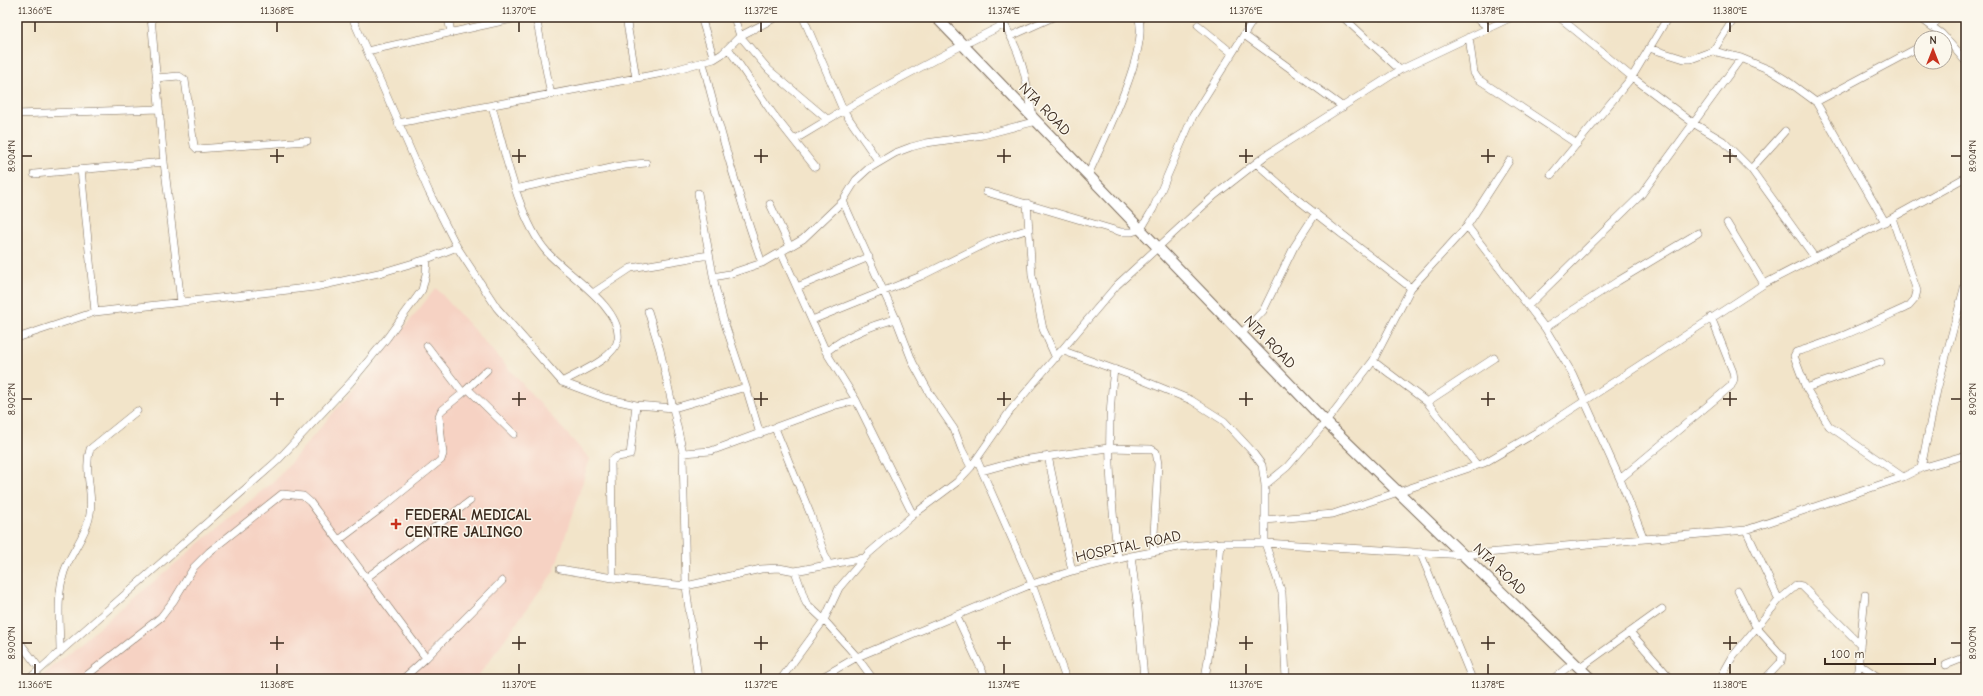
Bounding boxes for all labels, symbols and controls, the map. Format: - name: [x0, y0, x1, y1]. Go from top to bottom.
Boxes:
- text: 11.366°E: [18, 5, 52, 17]
- text: 11.368°E: [260, 5, 294, 17]
- text: 11.370°E: [502, 5, 536, 17]
- text: 11.372°E: [745, 5, 777, 17]
- text: 11.374°E: [988, 5, 1020, 17]
- text: 11.376°E: [1229, 5, 1263, 17]
- text: 11.378°E: [1472, 5, 1504, 17]
- text: 11.380°E: [1713, 5, 1747, 17]
- north arrow: [1913, 30, 1953, 70]
- text: N: [1929, 34, 1937, 47]
- street label: NTA ROAD: [1015, 79, 1075, 139]
- text: 8.904°N: [6, 140, 18, 172]
- text: 8.904°N: [1967, 140, 1979, 172]
- street label: NTA ROAD: [1240, 312, 1300, 372]
- text: 8.902°N: [6, 383, 18, 415]
- text: 8.902°N: [1967, 383, 1979, 415]
- place label: FEDERAL MEDICAL CENTRE JALINGO: [405, 506, 532, 541]
- marker: FEDERAL MEDICAL CENTRE JALINGO: [390, 518, 402, 530]
- street label: HOSPITAL ROAD: [1074, 526, 1182, 566]
- street label: NTA ROAD: [1470, 539, 1530, 599]
- text: 8.900°N: [6, 626, 18, 660]
- text: 8.900°N: [1967, 626, 1979, 660]
- scale bar: [1825, 640, 1935, 666]
- text: 100 m: [1831, 647, 1864, 661]
- text: 11.366°E: [18, 679, 52, 691]
- text: 11.368°E: [260, 679, 294, 691]
- text: 11.370°E: [502, 679, 536, 691]
- text: 11.372°E: [745, 679, 777, 691]
- text: 11.374°E: [988, 679, 1020, 691]
- text: 11.376°E: [1229, 679, 1263, 691]
- text: 11.378°E: [1472, 679, 1504, 691]
- text: 11.380°E: [1713, 679, 1747, 691]

